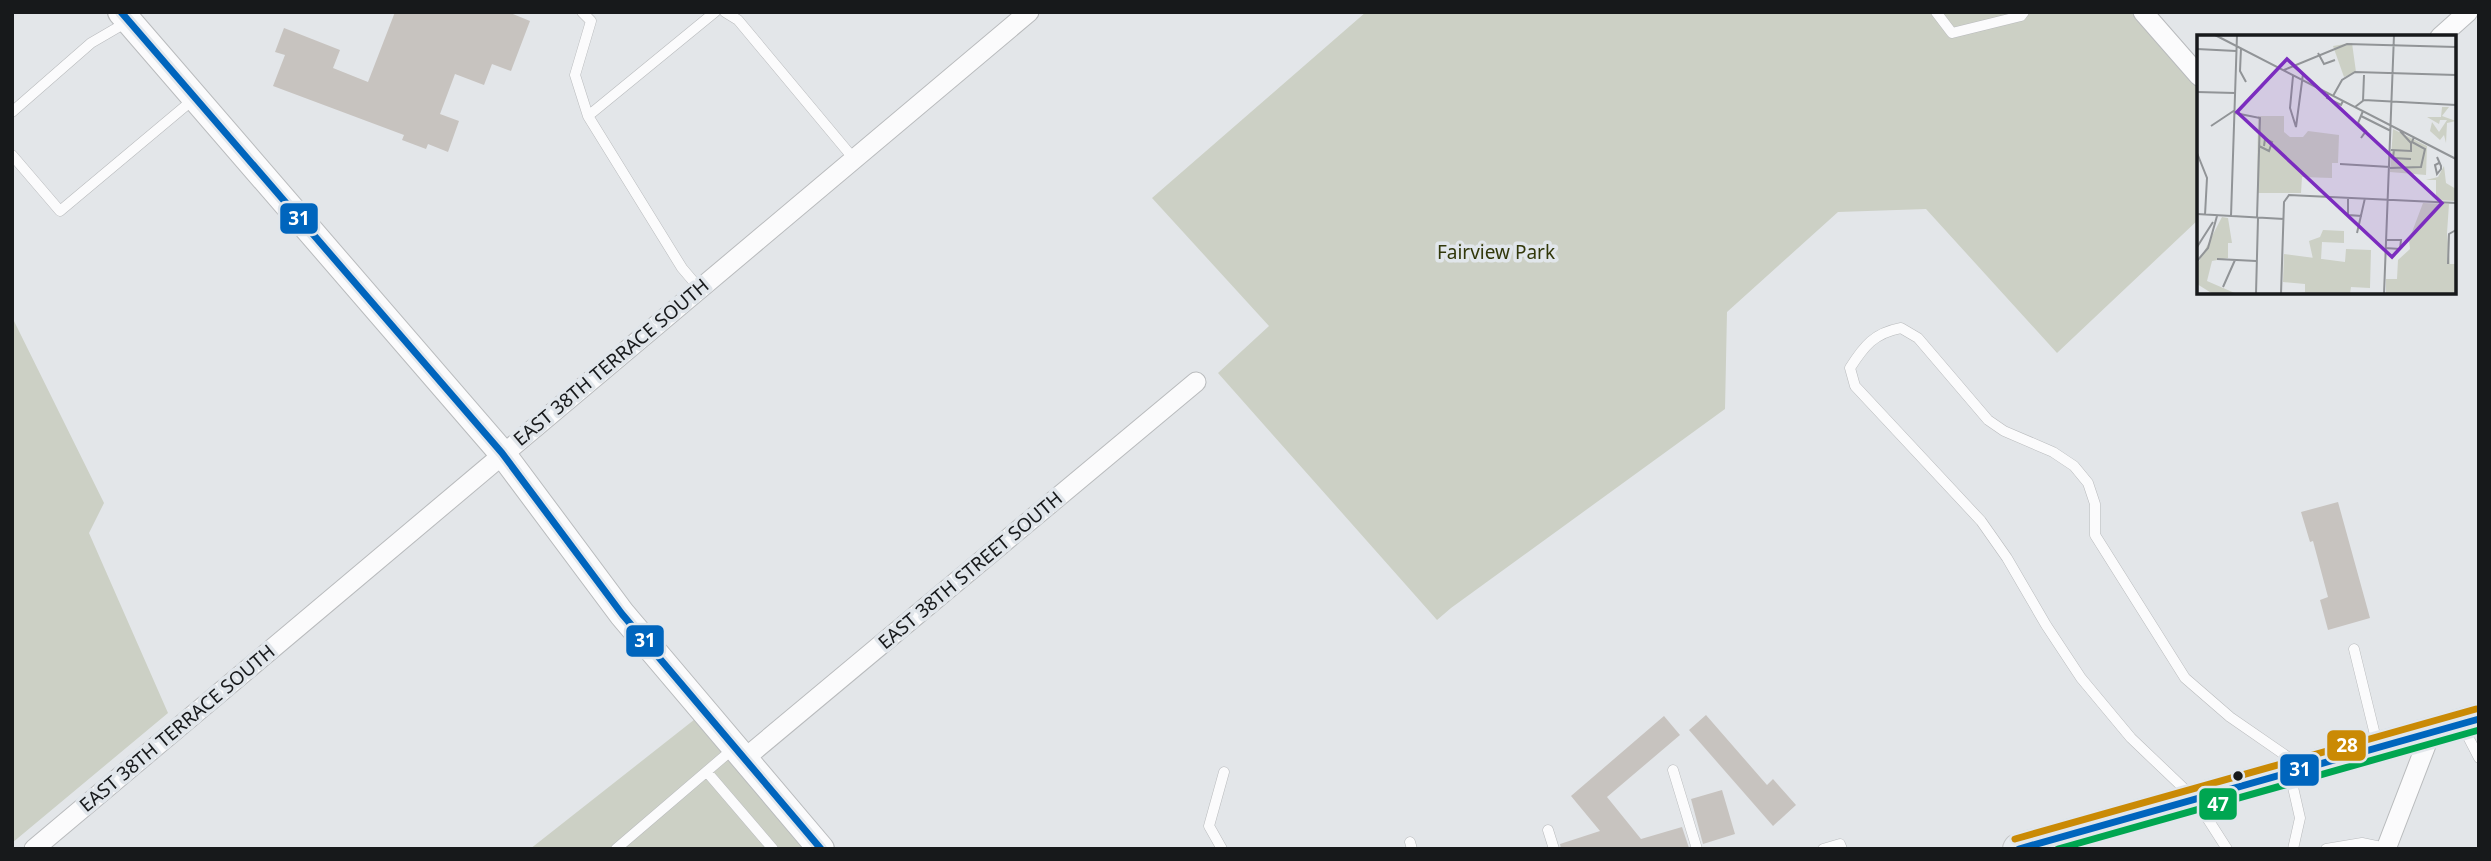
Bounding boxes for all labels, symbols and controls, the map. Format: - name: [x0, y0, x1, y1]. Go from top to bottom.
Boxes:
- inset map: [2197, 35, 2456, 294]
- line badge: 31: [279, 202, 319, 235]
- text: 31: [288, 205, 310, 231]
- park label: Fairview Park: [1437, 239, 1555, 265]
- street label: EAST 38TH TERRACE SOUTH: [508, 272, 714, 452]
- street label: EAST 38TH STREET SOUTH: [872, 485, 1068, 655]
- line badge: 31: [625, 624, 665, 658]
- text: 31: [634, 627, 656, 653]
- street label: EAST 38TH TERRACE SOUTH: [74, 638, 280, 818]
- line badge: 28: [2326, 729, 2367, 762]
- text: 28: [2336, 732, 2358, 758]
- line badge: 31: [2279, 753, 2320, 787]
- text: 31: [2289, 756, 2311, 782]
- unlabelled marker: [2231, 769, 2245, 783]
- line badge: 47: [2198, 787, 2238, 821]
- text: 47: [2207, 791, 2229, 817]

